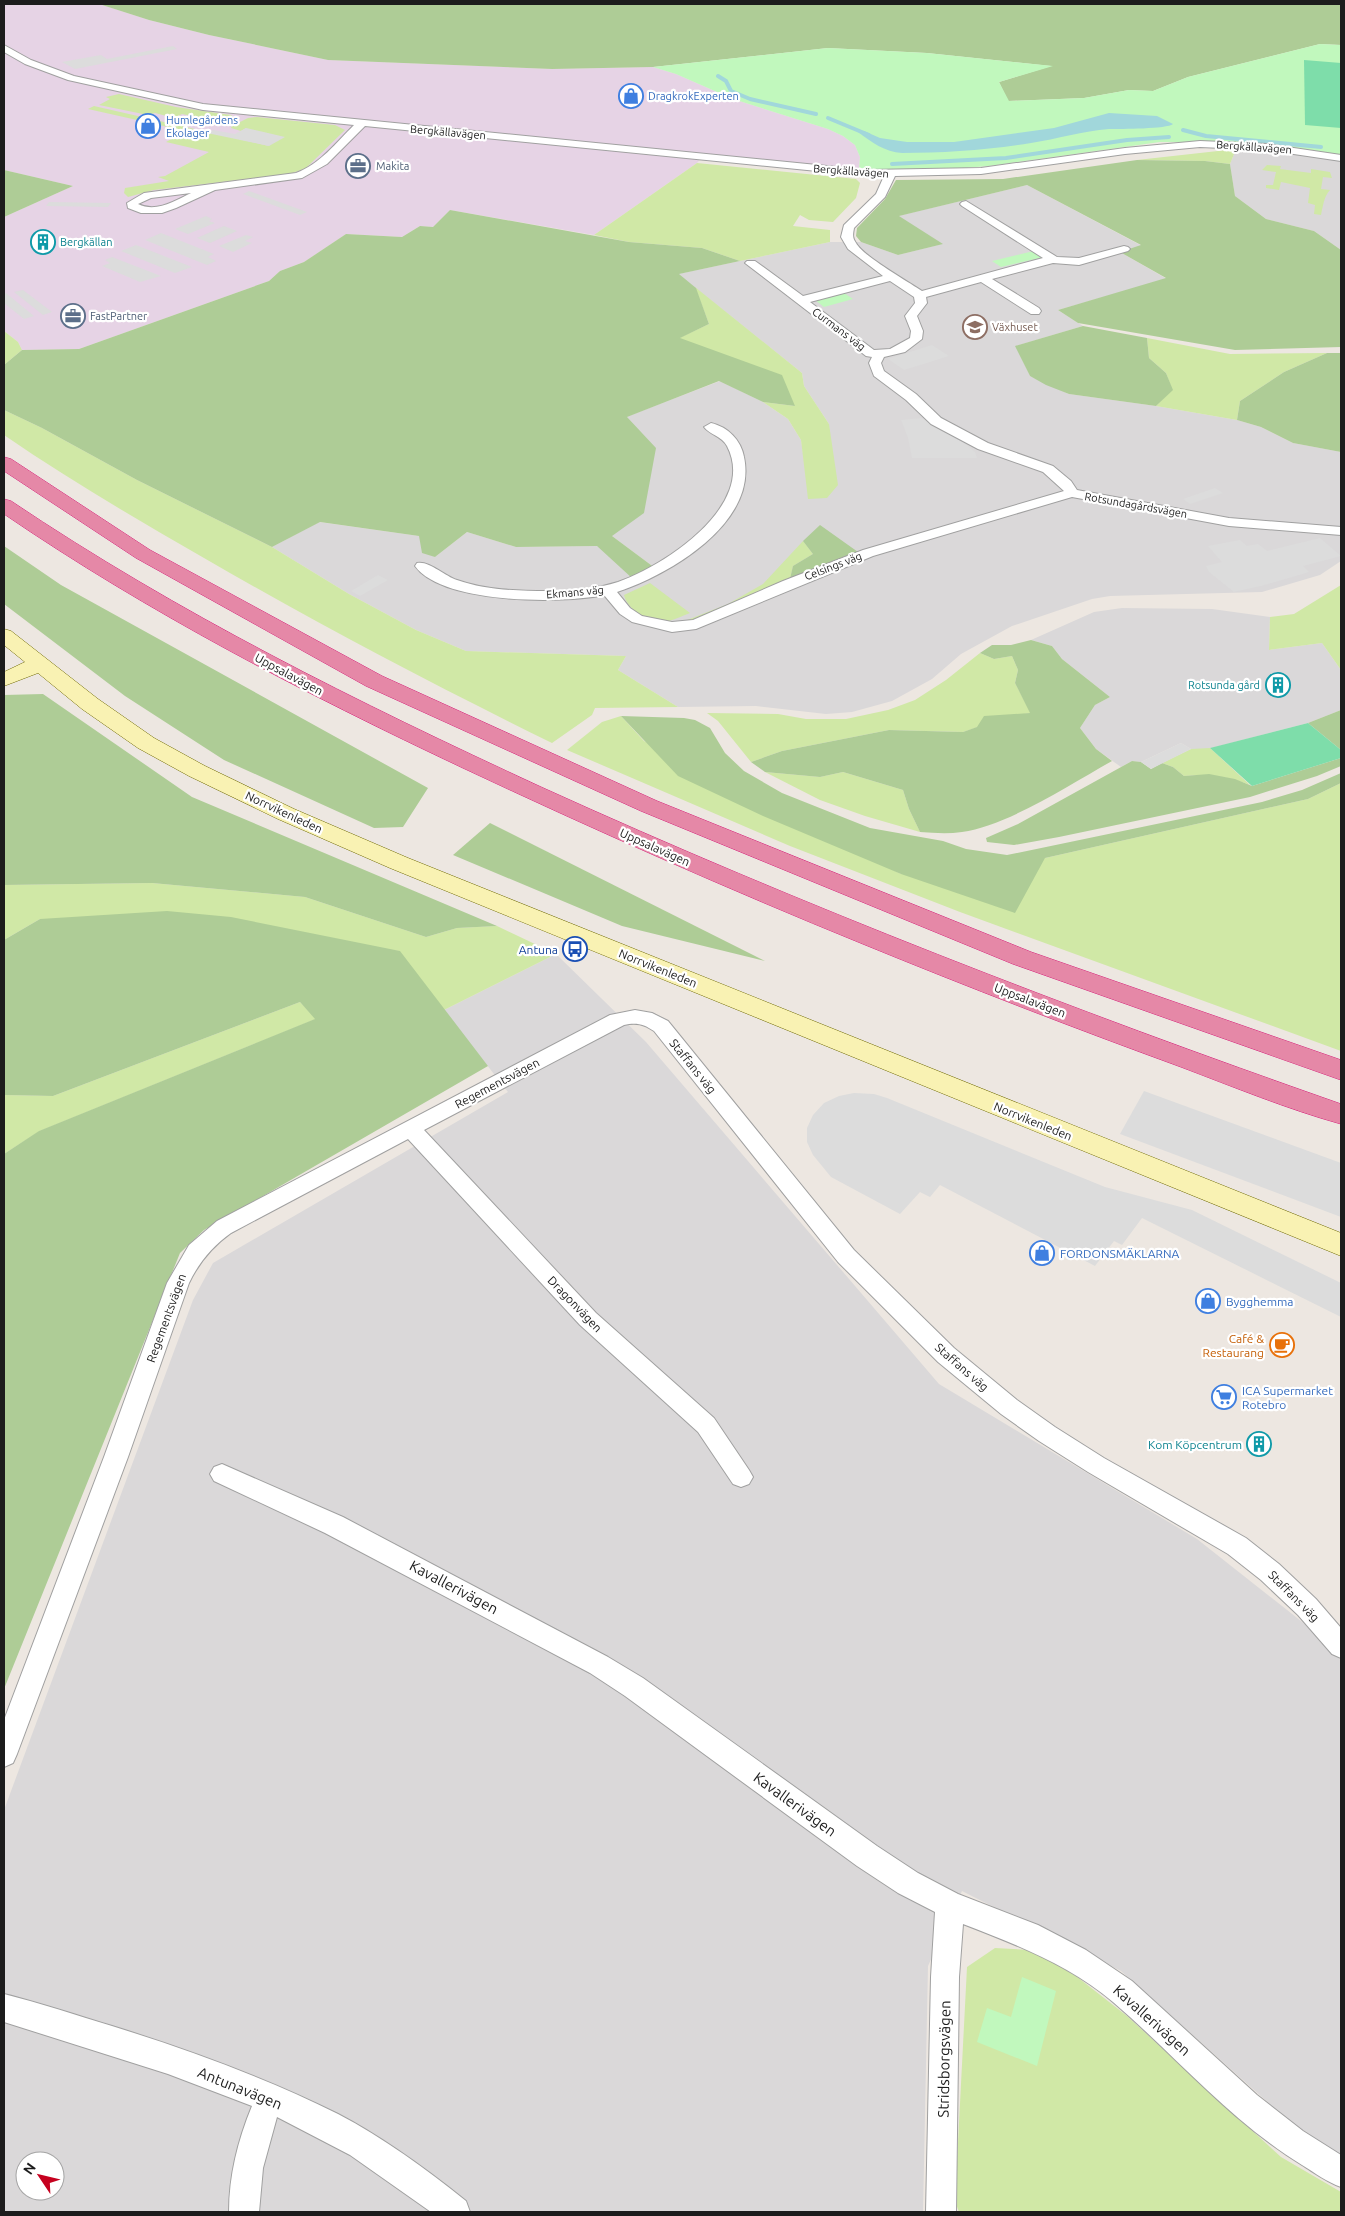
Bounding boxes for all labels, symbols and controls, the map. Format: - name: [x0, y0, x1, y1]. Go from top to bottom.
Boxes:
- shop icon: DragkrokExperten: [618, 83, 644, 109]
- place label: DragkrokExperten: [648, 90, 739, 102]
- shop icon: Humlegårdens Ekolager: [135, 113, 161, 139]
- place label: Humlegårdens Ekolager: [166, 114, 238, 139]
- street label: Bergkällavägen: [410, 123, 486, 141]
- street label: Bergkällavägen: [1216, 138, 1292, 156]
- office icon: Makita: [345, 153, 371, 179]
- place label: Makita: [376, 160, 409, 172]
- street label: Bergkällavägen: [813, 162, 889, 180]
- building icon: Bergkällan: [30, 229, 56, 255]
- place label: Bergkällan: [60, 236, 112, 248]
- office icon: FastPartner: [60, 303, 86, 329]
- street label: Curmans väg: [810, 305, 868, 353]
- place label: FastPartner: [90, 310, 148, 322]
- school or university icon: Växhuset: [962, 314, 988, 340]
- place label: Växhuset: [992, 321, 1038, 333]
- street label: Rotsundagårdsvägen: [1084, 490, 1188, 520]
- street label: Celsings väg: [803, 550, 863, 582]
- street label: Ekmans väg: [546, 584, 604, 600]
- street label: Uppsalavägen: [253, 651, 325, 697]
- building icon: Rotsunda gård: [1265, 672, 1291, 698]
- place label: Rotsunda gård: [1188, 679, 1260, 691]
- street label: Norrvikenleden: [243, 789, 325, 835]
- street label: Uppsalavägen: [618, 826, 692, 868]
- bus stop icon: Antuna: [562, 936, 588, 962]
- place label: Antuna: [519, 943, 558, 956]
- street label: Norrvikenleden: [617, 946, 699, 990]
- street label: Uppsalavägen: [993, 980, 1067, 1020]
- street label: Staffans väg: [667, 1036, 719, 1096]
- street label: Regementsvägen: [453, 1055, 541, 1111]
- street label: Norrvikenleden: [992, 1099, 1074, 1143]
- shop icon: FORDONSMÄKLARNA: [1029, 1240, 1055, 1266]
- place label: FORDONSMÄKLARNA: [1060, 1247, 1180, 1260]
- street label: Regementsvägen: [144, 1272, 188, 1364]
- street label: Dragonvägen: [545, 1273, 605, 1335]
- shop icon: Bygghemma: [1195, 1288, 1221, 1314]
- place label: Bygghemma: [1226, 1295, 1294, 1308]
- place label: Café & Restaurang: [1203, 1332, 1264, 1359]
- cafe icon: Café & Restaurang: [1269, 1332, 1295, 1358]
- street label: Staffans väg: [933, 1340, 991, 1394]
- supermarket icon: ICA Supermarket Rotebro: [1211, 1384, 1237, 1410]
- place label: ICA Supermarket Rotebro: [1242, 1384, 1333, 1411]
- building icon: Kom Köpcentrum: [1246, 1431, 1272, 1457]
- place label: Kom Köpcentrum: [1148, 1438, 1242, 1451]
- street label: Kavallerivägen: [407, 1557, 501, 1617]
- street label: Staffans väg: [1266, 1568, 1322, 1624]
- street label: Kavallerivägen: [750, 1768, 840, 1840]
- street label: Kavallerivägen: [1110, 1981, 1194, 2059]
- street label: Stridsborgsvägen: [934, 2000, 954, 2118]
- street label: Antunavägen: [195, 2063, 285, 2113]
- north arrow: [15, 2151, 65, 2201]
- text: N: [20, 2160, 39, 2177]

